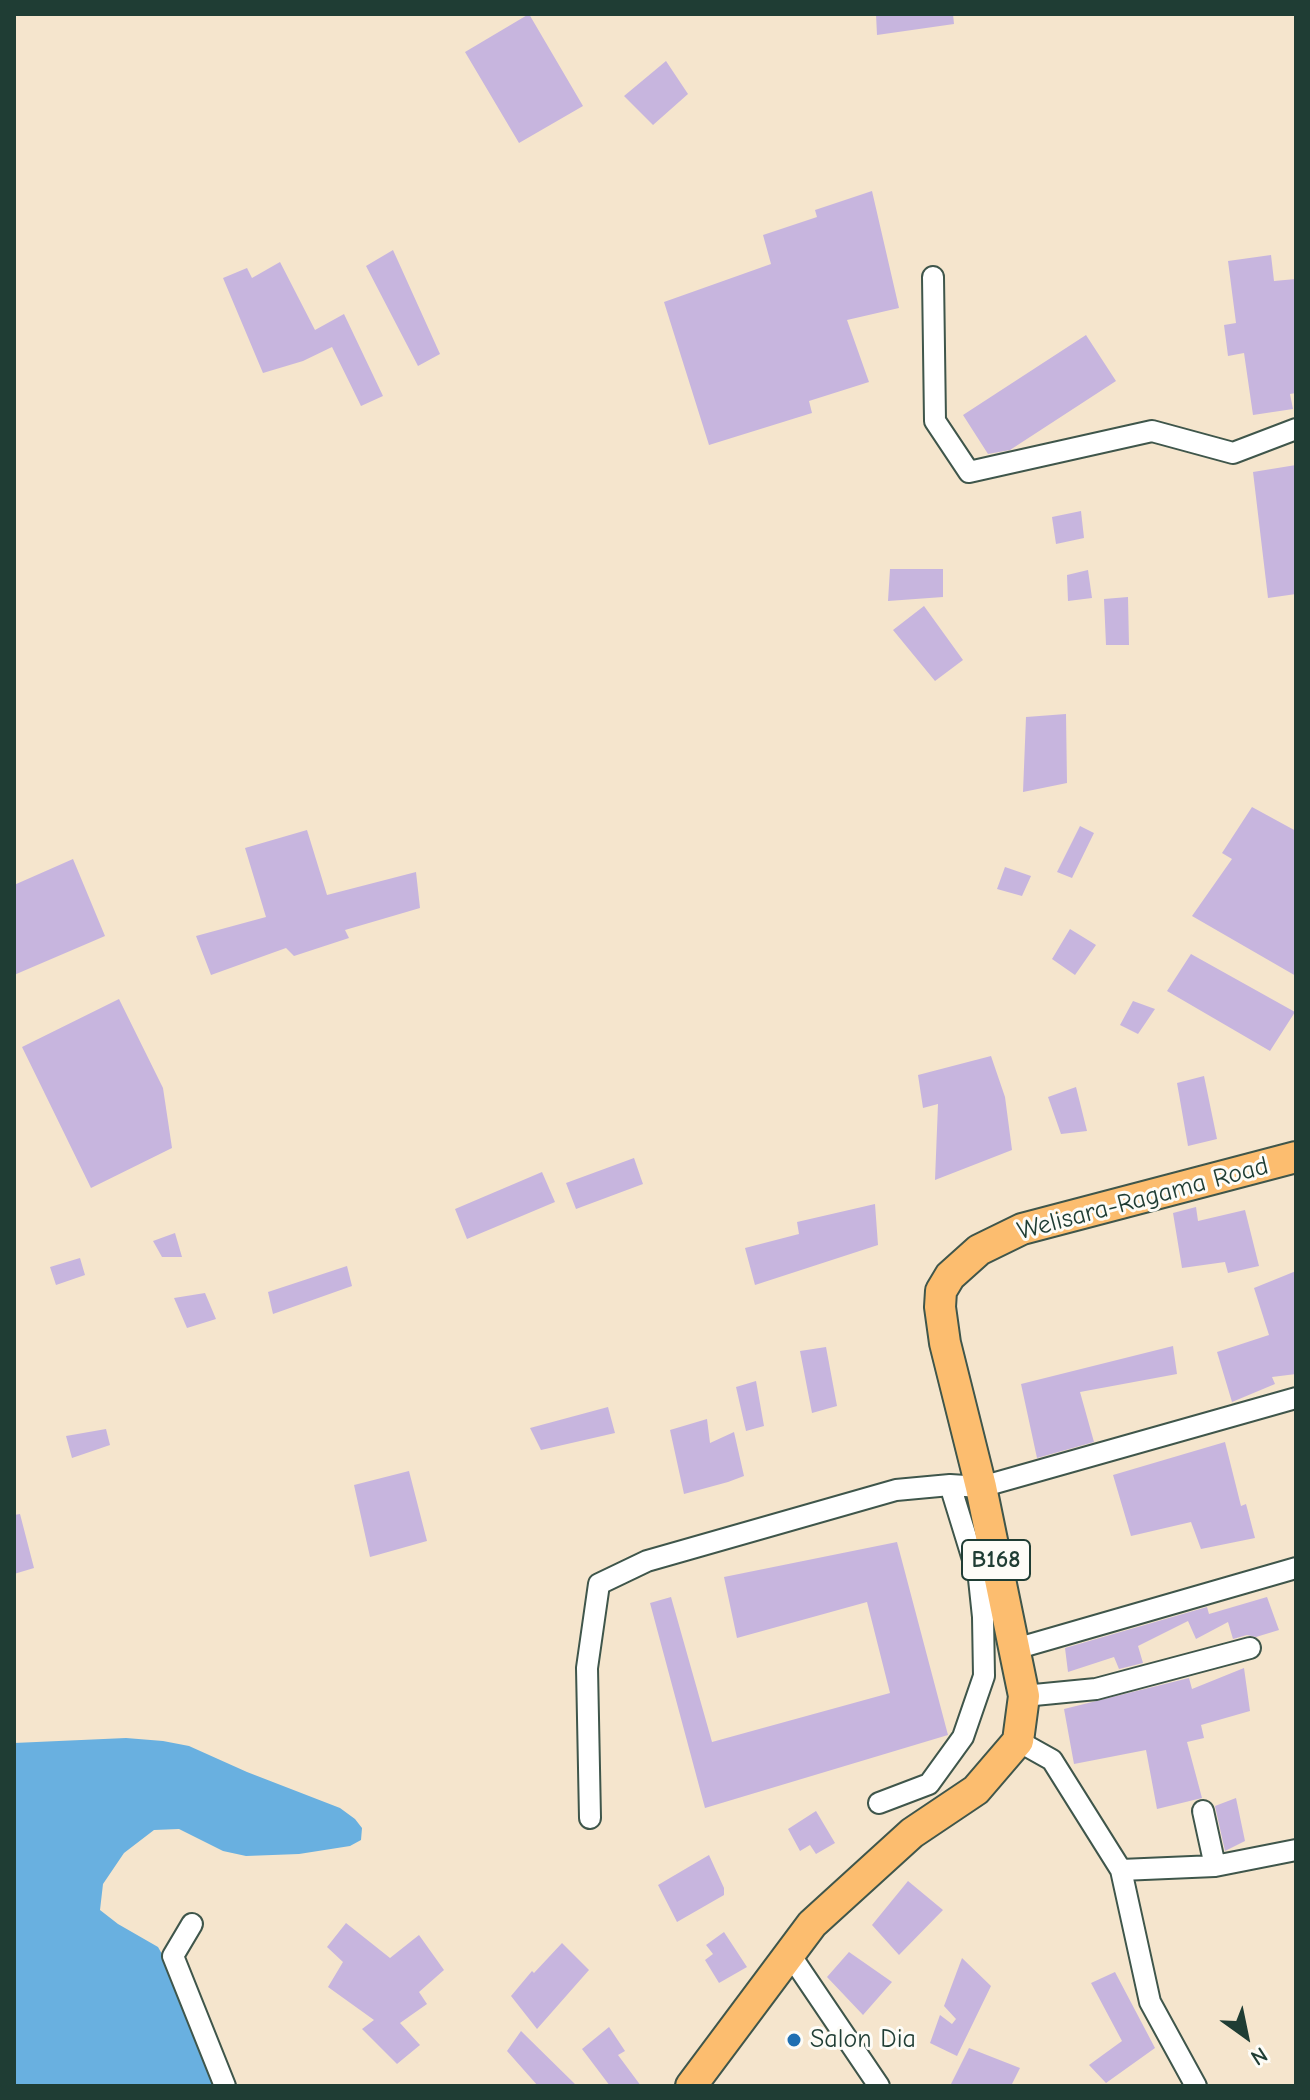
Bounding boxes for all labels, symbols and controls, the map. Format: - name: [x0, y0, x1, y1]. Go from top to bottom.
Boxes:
- street label: Welisara-Ragama Road: [1014, 1150, 1272, 1248]
- road number: B168: [962, 1540, 1030, 1580]
- north arrow: [1206, 1996, 1286, 2076]
- place label: Salon Dia: [810, 2024, 916, 2056]
- marker: Salon Dia: [785, 2031, 803, 2049]
- text: N: [1246, 2041, 1272, 2071]

